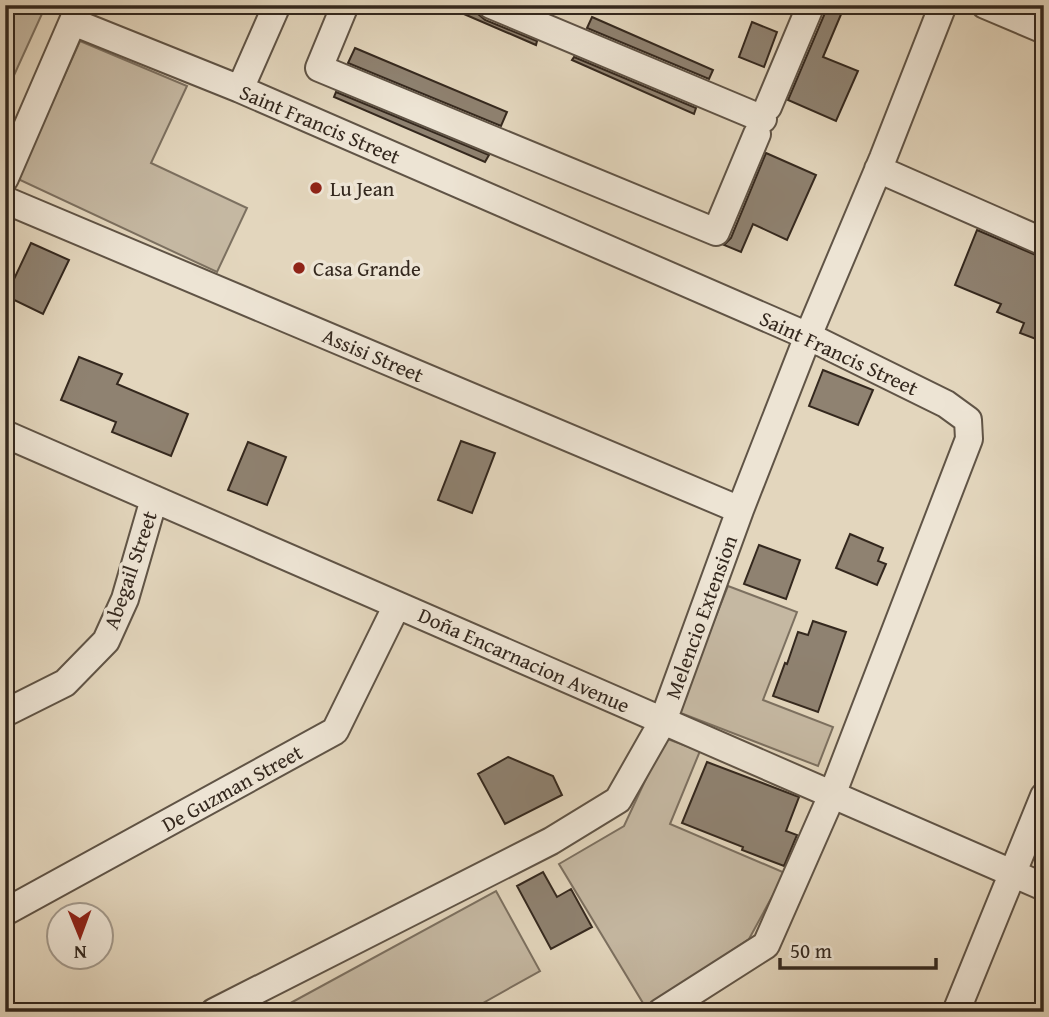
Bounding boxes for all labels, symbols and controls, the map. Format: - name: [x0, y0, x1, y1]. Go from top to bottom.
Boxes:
- street label: Saint Francis Street: [235, 76, 406, 172]
- place label: Lu Jean: [330, 173, 395, 204]
- marker: Lu Jean: [308, 180, 324, 196]
- place label: Casa Grande: [313, 253, 421, 284]
- marker: Casa Grande: [291, 260, 307, 276]
- street label: Saint Francis Street: [755, 303, 924, 404]
- street label: Assisi Street: [318, 320, 429, 390]
- street label: Abegail Street: [95, 506, 165, 633]
- street label: Melencio Extension: [657, 531, 745, 703]
- street label: Doña Encarnacion Avenue: [413, 599, 635, 721]
- street label: De Guzman Street: [156, 736, 309, 840]
- north arrow: [46, 902, 116, 972]
- scale bar: [780, 926, 935, 970]
- text: 50 m: [790, 935, 832, 966]
- text: N: [73, 939, 87, 967]

